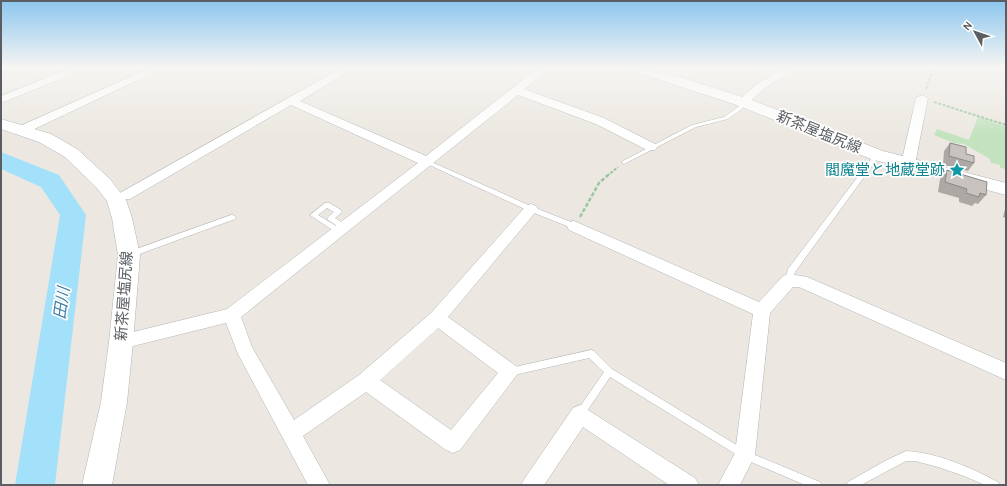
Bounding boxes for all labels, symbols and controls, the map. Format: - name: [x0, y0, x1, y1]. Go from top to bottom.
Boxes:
- north arrow: [955, 12, 995, 52]
- text: N: [960, 19, 975, 33]
- street label: 新茶屋塩尻線: [774, 107, 864, 157]
- place label: 閻魔堂と地蔵堂跡: [825, 161, 945, 179]
- place icon: 閻魔堂と地蔵堂跡: [948, 161, 966, 179]
- street label: 新茶屋塩尻線: [112, 250, 136, 342]
- water label: 田川: [50, 284, 73, 320]

